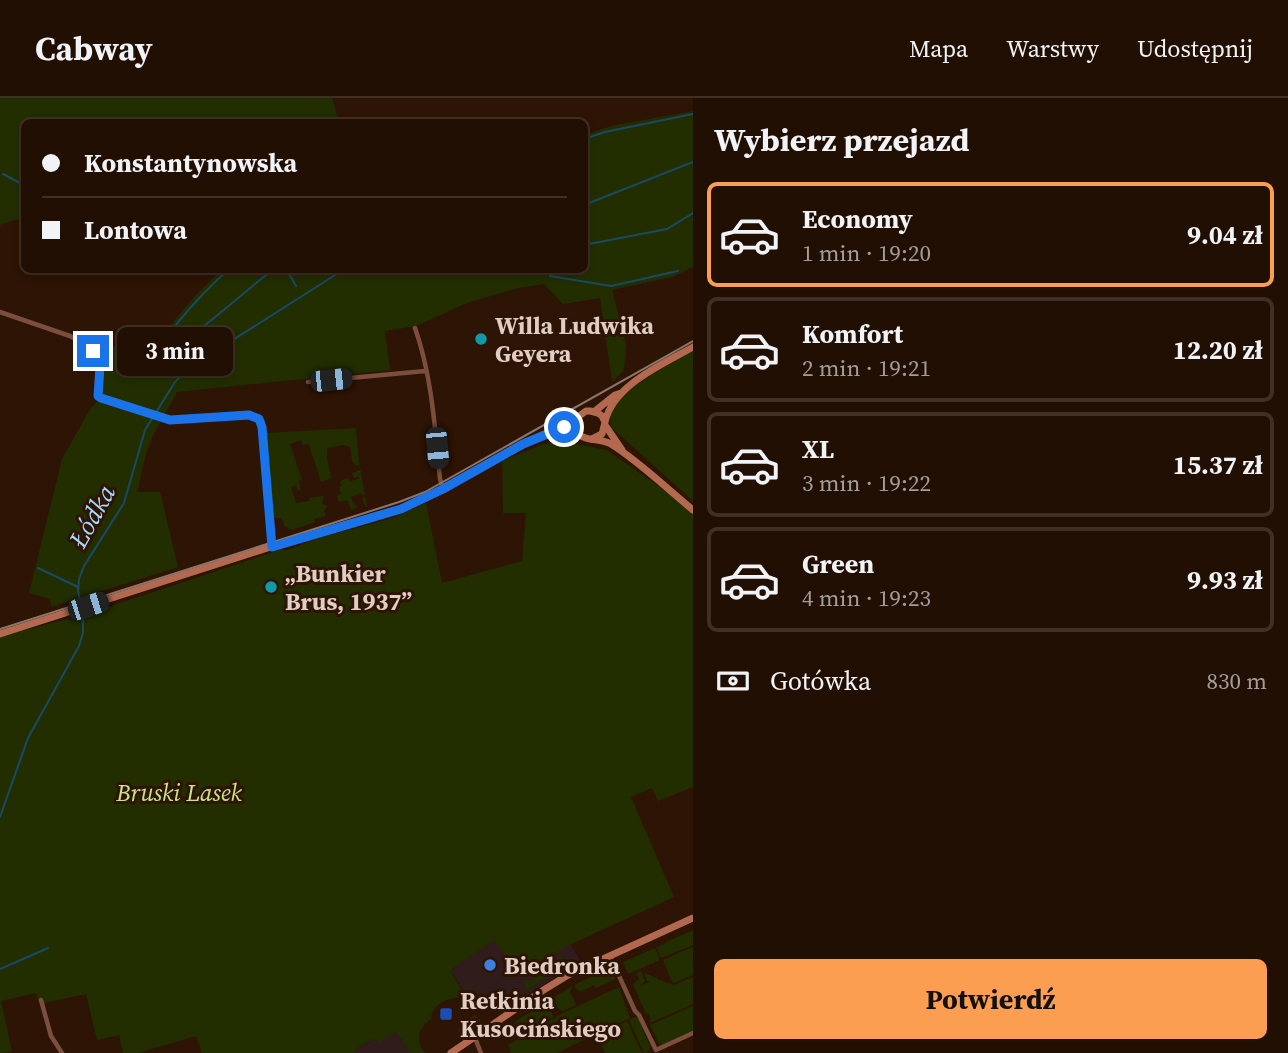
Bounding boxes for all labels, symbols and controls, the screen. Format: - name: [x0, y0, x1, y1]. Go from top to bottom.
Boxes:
- text: Cabway: [35, 26, 153, 71]
- text: Mapa: [909, 32, 968, 65]
- text: Warstwy: [1006, 32, 1099, 65]
- text: Udostępnij: [1137, 32, 1253, 65]
- text: Wybierz przejazd: [714, 118, 970, 162]
- text: Konstantynowska: [84, 145, 297, 181]
- text: Economy: [802, 201, 913, 237]
- icon: car: [718, 203, 781, 266]
- text: Lontowa: [84, 212, 187, 248]
- text: 9.04 zł: [1187, 217, 1263, 253]
- text: 1 min · 19:20: [802, 237, 931, 269]
- place label: Willa Ludwika Geyera: [495, 309, 654, 370]
- text: Komfort: [802, 316, 903, 352]
- icon: car: [718, 318, 781, 381]
- callout: 3 min: [118, 327, 233, 376]
- marker: Willa Ludwika Geyera: [473, 331, 489, 347]
- text: 12.20 zł: [1173, 332, 1263, 368]
- route end: [77, 335, 109, 367]
- text: 3 min: [145, 335, 205, 367]
- text: 2 min · 19:21: [802, 352, 931, 384]
- car: [310, 367, 353, 393]
- route start: [548, 411, 580, 443]
- car: [425, 426, 450, 470]
- text: XL: [802, 431, 834, 467]
- icon: car: [718, 433, 781, 496]
- text: 15.37 zł: [1173, 447, 1263, 483]
- text: 3 min · 19:22: [802, 467, 931, 499]
- water label: Łódka: [60, 478, 124, 555]
- text: Green: [802, 546, 874, 582]
- icon: car: [718, 548, 781, 611]
- place label: „Bunkier Brus, 1937”: [285, 557, 412, 618]
- text: 9.93 zł: [1187, 562, 1263, 598]
- marker: „Bunkier Brus, 1937”: [263, 579, 279, 595]
- text: 4 min · 19:23: [802, 582, 931, 614]
- car: [65, 590, 112, 622]
- icon: cash: [714, 662, 752, 700]
- text: Gotówka: [770, 663, 871, 699]
- text: 830 m: [1206, 665, 1267, 697]
- park label: Bruski Lasek: [115, 776, 242, 809]
- place label: Biedronka: [504, 949, 620, 982]
- marker: Biedronka: [482, 957, 498, 973]
- button: Potwierdź: [714, 959, 1267, 1039]
- place label: Retkinia Kusocińskiego: [460, 984, 621, 1045]
- marker: Retkinia Kusocińskiego: [438, 1006, 454, 1022]

